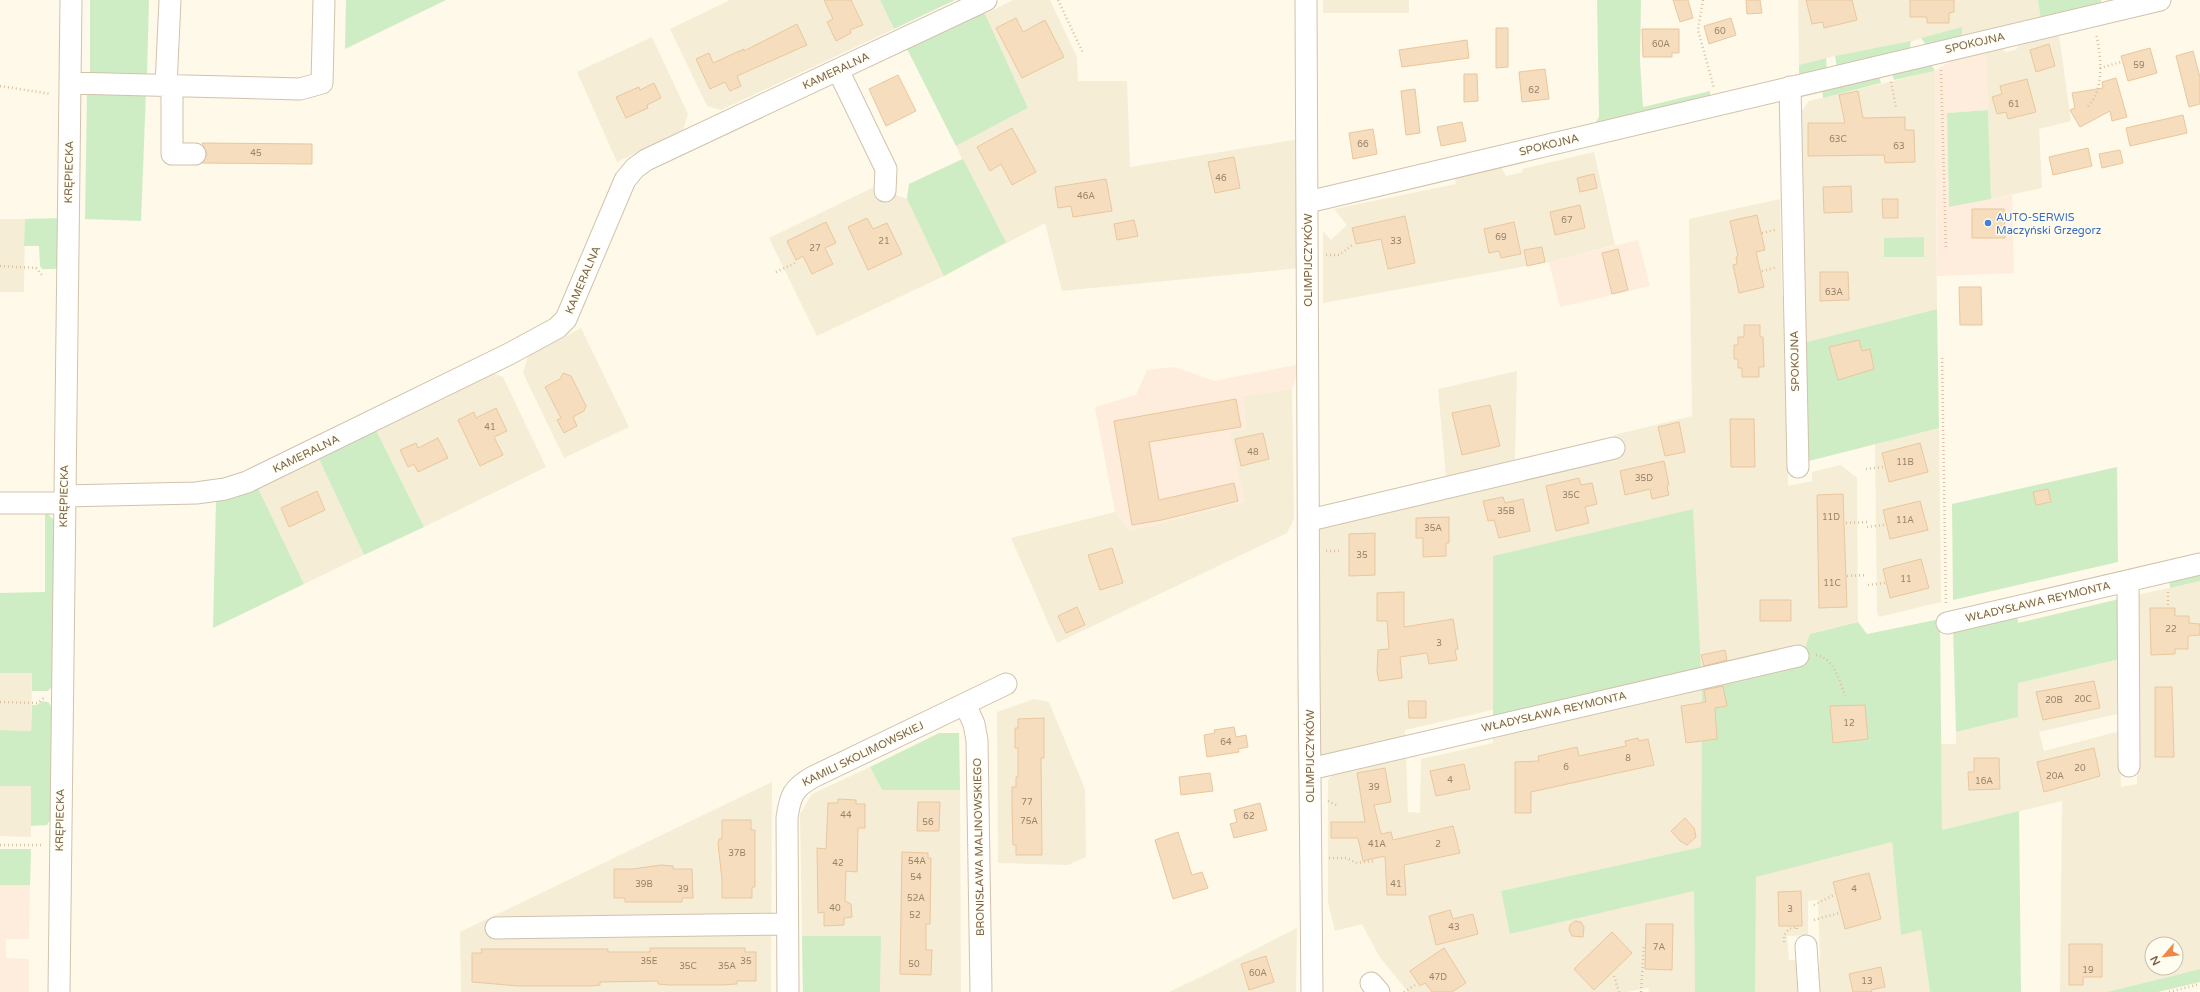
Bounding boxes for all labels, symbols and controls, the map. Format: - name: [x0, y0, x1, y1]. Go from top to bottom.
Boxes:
- house number: 60: [1714, 26, 1726, 37]
- street label: SPOKOJNA: [1944, 30, 2006, 56]
- house number: 60A: [1652, 39, 1670, 50]
- street label: KAMERALNA: [800, 50, 872, 92]
- house number: 59: [2133, 60, 2145, 71]
- house number: 62: [1528, 85, 1540, 96]
- house number: 61: [2008, 99, 2020, 110]
- street label: SPOKOJNA: [1518, 131, 1580, 159]
- house number: 63C: [1829, 134, 1847, 145]
- house number: 66: [1357, 139, 1369, 150]
- street label: KRĘPIECKA: [62, 141, 76, 203]
- house number: 63: [1893, 141, 1905, 152]
- house number: 45: [250, 148, 262, 159]
- house number: 46: [1215, 173, 1227, 184]
- house number: 46A: [1077, 191, 1095, 202]
- place label: AUTO-SERWIS Maczyński Grzegorz: [1996, 211, 2102, 237]
- street label: OLIMPIJCZYKÓW: [1301, 213, 1315, 307]
- house number: 67: [1561, 215, 1573, 226]
- marker: AUTO-SERWIS Maczyński Grzegorz: [1983, 218, 1993, 228]
- house number: 69: [1495, 232, 1507, 243]
- house number: 21: [878, 236, 890, 247]
- house number: 33: [1390, 236, 1402, 247]
- house number: 27: [809, 243, 821, 254]
- street label: KAMERALNA: [563, 244, 603, 316]
- house number: 63A: [1825, 287, 1843, 298]
- street label: SPOKOJNA: [1788, 330, 1802, 392]
- house number: 41: [484, 422, 496, 433]
- street label: KAMERALNA: [271, 432, 341, 476]
- house number: 48: [1247, 447, 1259, 458]
- house number: 11B: [1896, 457, 1914, 468]
- street label: KRĘPIECKA: [57, 465, 71, 527]
- house number: 35D: [1635, 473, 1653, 484]
- house number: 35C: [1562, 490, 1580, 501]
- house number: 35B: [1497, 506, 1515, 517]
- house number: 11D: [1822, 512, 1840, 523]
- house number: 11A: [1896, 515, 1914, 526]
- house number: 35A: [1424, 523, 1442, 534]
- house number: 35: [1356, 550, 1368, 561]
- house number: 11: [1900, 574, 1912, 585]
- house number: 11C: [1823, 578, 1841, 589]
- street label: WŁADYSŁAWA REYMONTA: [1964, 579, 2112, 625]
- house number: 22: [2165, 624, 2177, 635]
- house number: 3: [1436, 638, 1442, 649]
- street label: WŁADYSŁAWA REYMONTA: [1480, 689, 1628, 735]
- house number: 20C: [2074, 694, 2092, 705]
- house number: 20B: [2045, 695, 2063, 706]
- street label: OLIMPIJCZYKÓW: [1303, 709, 1317, 803]
- house number: 12: [1843, 718, 1855, 729]
- street label: KAMILI SKOLIMOWSKIEJ: [800, 719, 926, 789]
- house number: 64: [1220, 737, 1232, 748]
- house number: 8: [1625, 753, 1631, 764]
- street label: BRONISŁAWA MALINOWSKIEGO: [971, 758, 987, 936]
- house number: 6: [1563, 762, 1569, 773]
- house number: 20: [2074, 763, 2086, 774]
- house number: 20A: [2046, 771, 2064, 782]
- house number: 4: [1447, 775, 1453, 786]
- house number: 16A: [1975, 776, 1993, 787]
- house number: 39: [1368, 782, 1380, 793]
- street label: KRĘPIECKA: [53, 789, 67, 851]
- house number: 77: [1021, 797, 1033, 808]
- house number: 44: [840, 810, 852, 821]
- house number: 62: [1243, 811, 1255, 822]
- house number: 75A: [1020, 816, 1038, 827]
- house number: 56: [922, 817, 934, 828]
- house number: 41A: [1368, 839, 1386, 850]
- house number: 2: [1435, 839, 1441, 850]
- house number: 37B: [728, 848, 746, 859]
- house number: 54A: [908, 856, 926, 867]
- house number: 42: [832, 858, 844, 869]
- house number: 54: [910, 872, 922, 883]
- house number: 39B: [635, 879, 653, 890]
- house number: 41: [1390, 879, 1402, 890]
- house number: 39: [677, 884, 689, 895]
- house number: 4: [1851, 884, 1857, 895]
- house number: 52A: [907, 893, 925, 904]
- house number: 40: [829, 903, 841, 914]
- house number: 3: [1787, 904, 1793, 915]
- house number: 52: [909, 910, 921, 921]
- house number: 43: [1448, 922, 1460, 933]
- north arrow: [2144, 936, 2184, 976]
- house number: 7A: [1653, 942, 1665, 953]
- text: N: [2148, 954, 2163, 967]
- house number: 35E: [640, 956, 658, 967]
- house number: 35: [740, 956, 752, 967]
- house number: 50: [908, 959, 920, 970]
- house number: 35C: [679, 961, 697, 972]
- house number: 35A: [718, 961, 736, 972]
- house number: 19: [2082, 965, 2094, 976]
- house number: 60A: [1249, 968, 1267, 979]
- house number: 47D: [1429, 972, 1447, 983]
- house number: 13: [1861, 976, 1873, 987]

